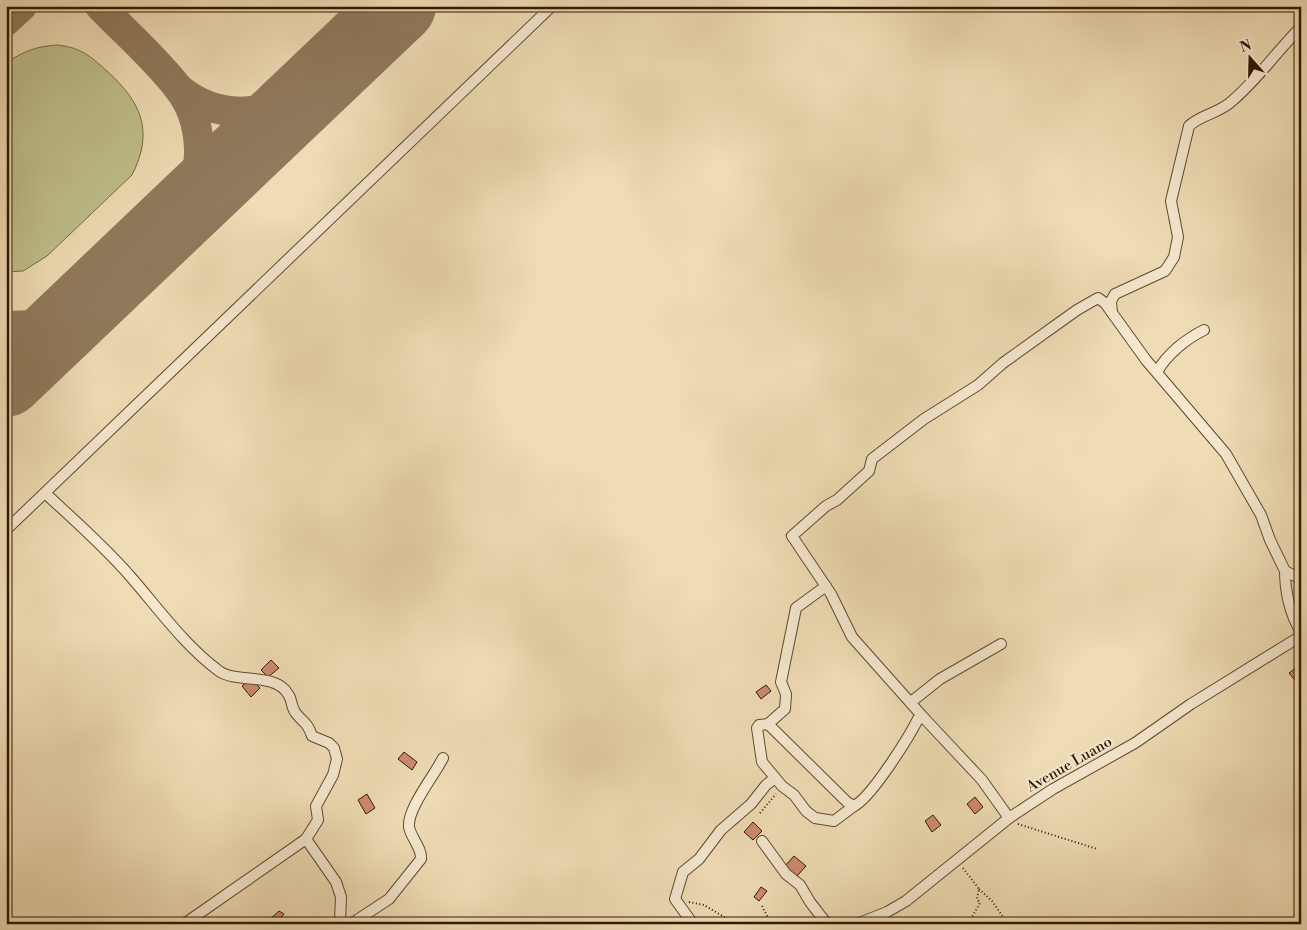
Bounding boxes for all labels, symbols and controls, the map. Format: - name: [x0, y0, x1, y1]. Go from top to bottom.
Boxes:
- north arrow: [1224, 32, 1274, 82]
- text: N: [1238, 36, 1254, 57]
- street label: Avenue Luano: [1022, 732, 1116, 797]

